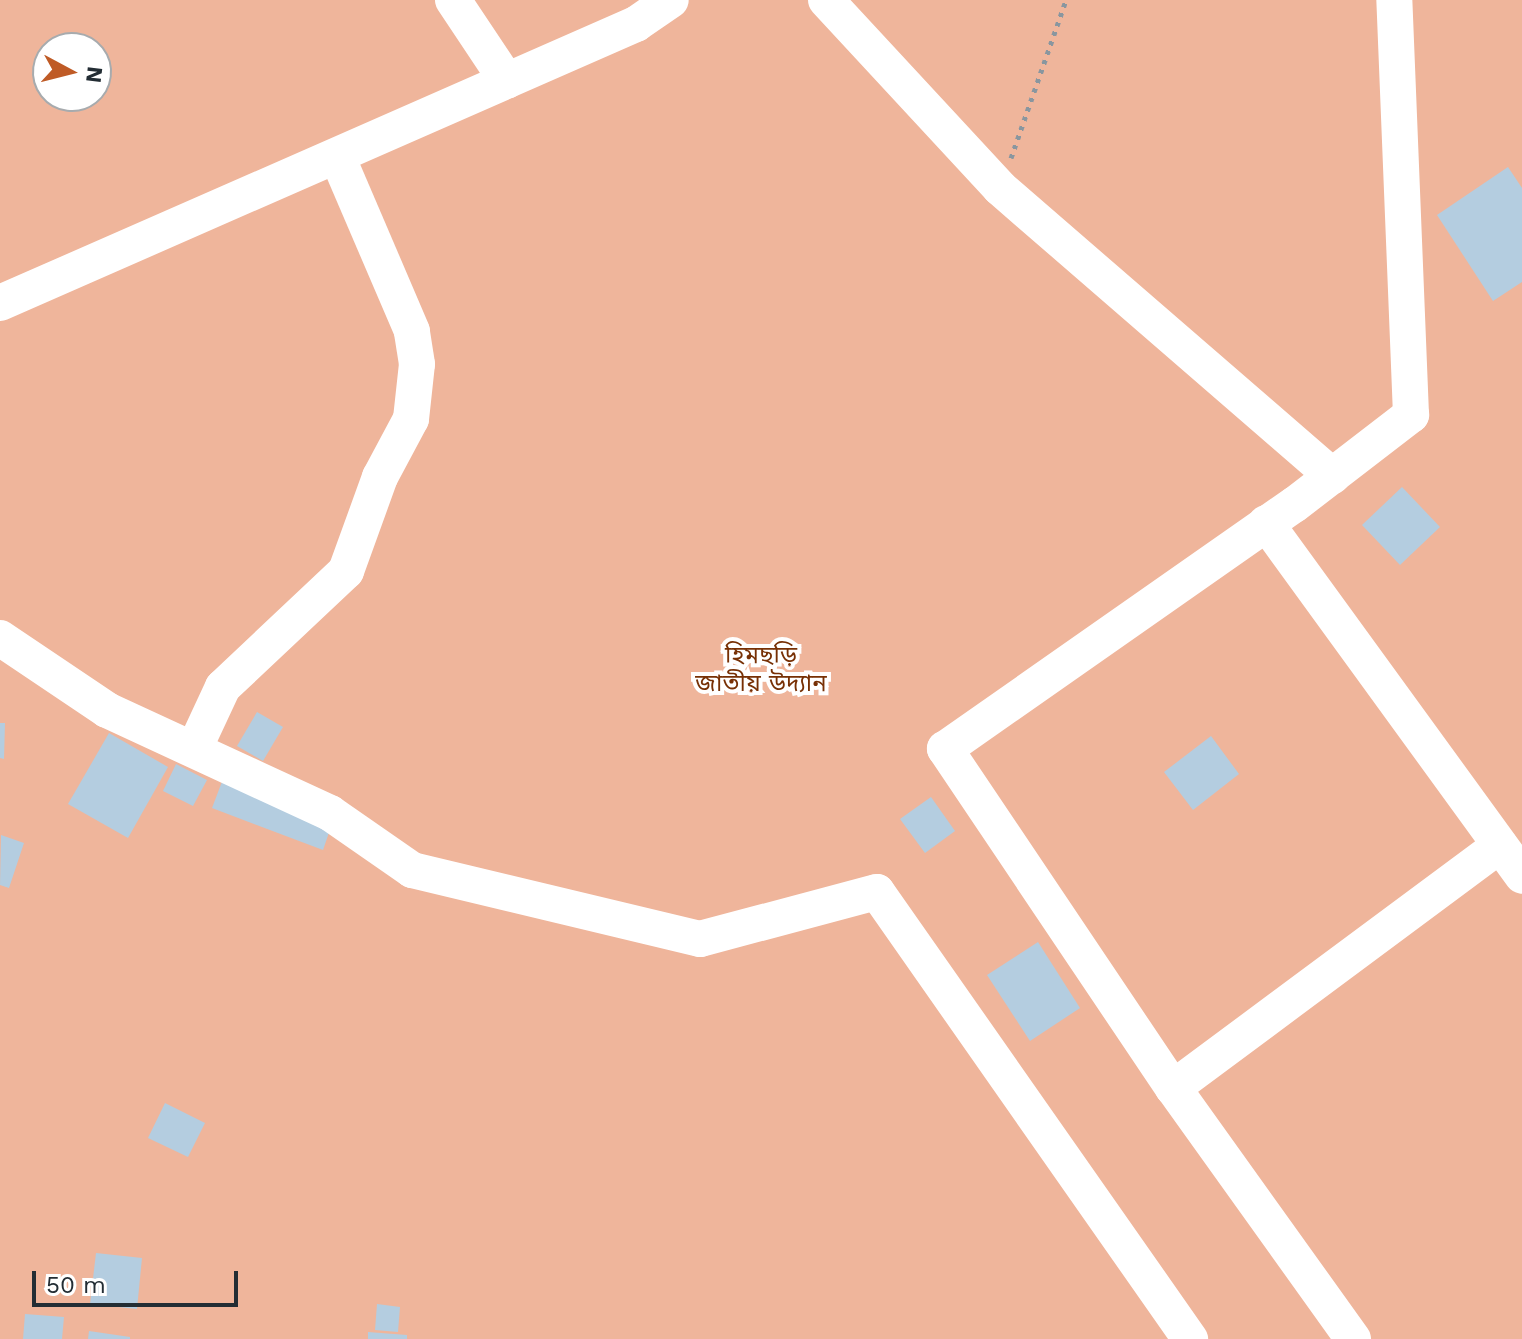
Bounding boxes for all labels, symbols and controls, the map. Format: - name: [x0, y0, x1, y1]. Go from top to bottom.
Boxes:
- north arrow: [32, 32, 112, 112]
- text: N: [81, 65, 108, 84]
- park label: হিমছড়ি জাতীয় উদ্যান: [695, 642, 827, 698]
- scale bar: [36, 1255, 242, 1305]
- text: 50 m: [46, 1271, 106, 1299]

